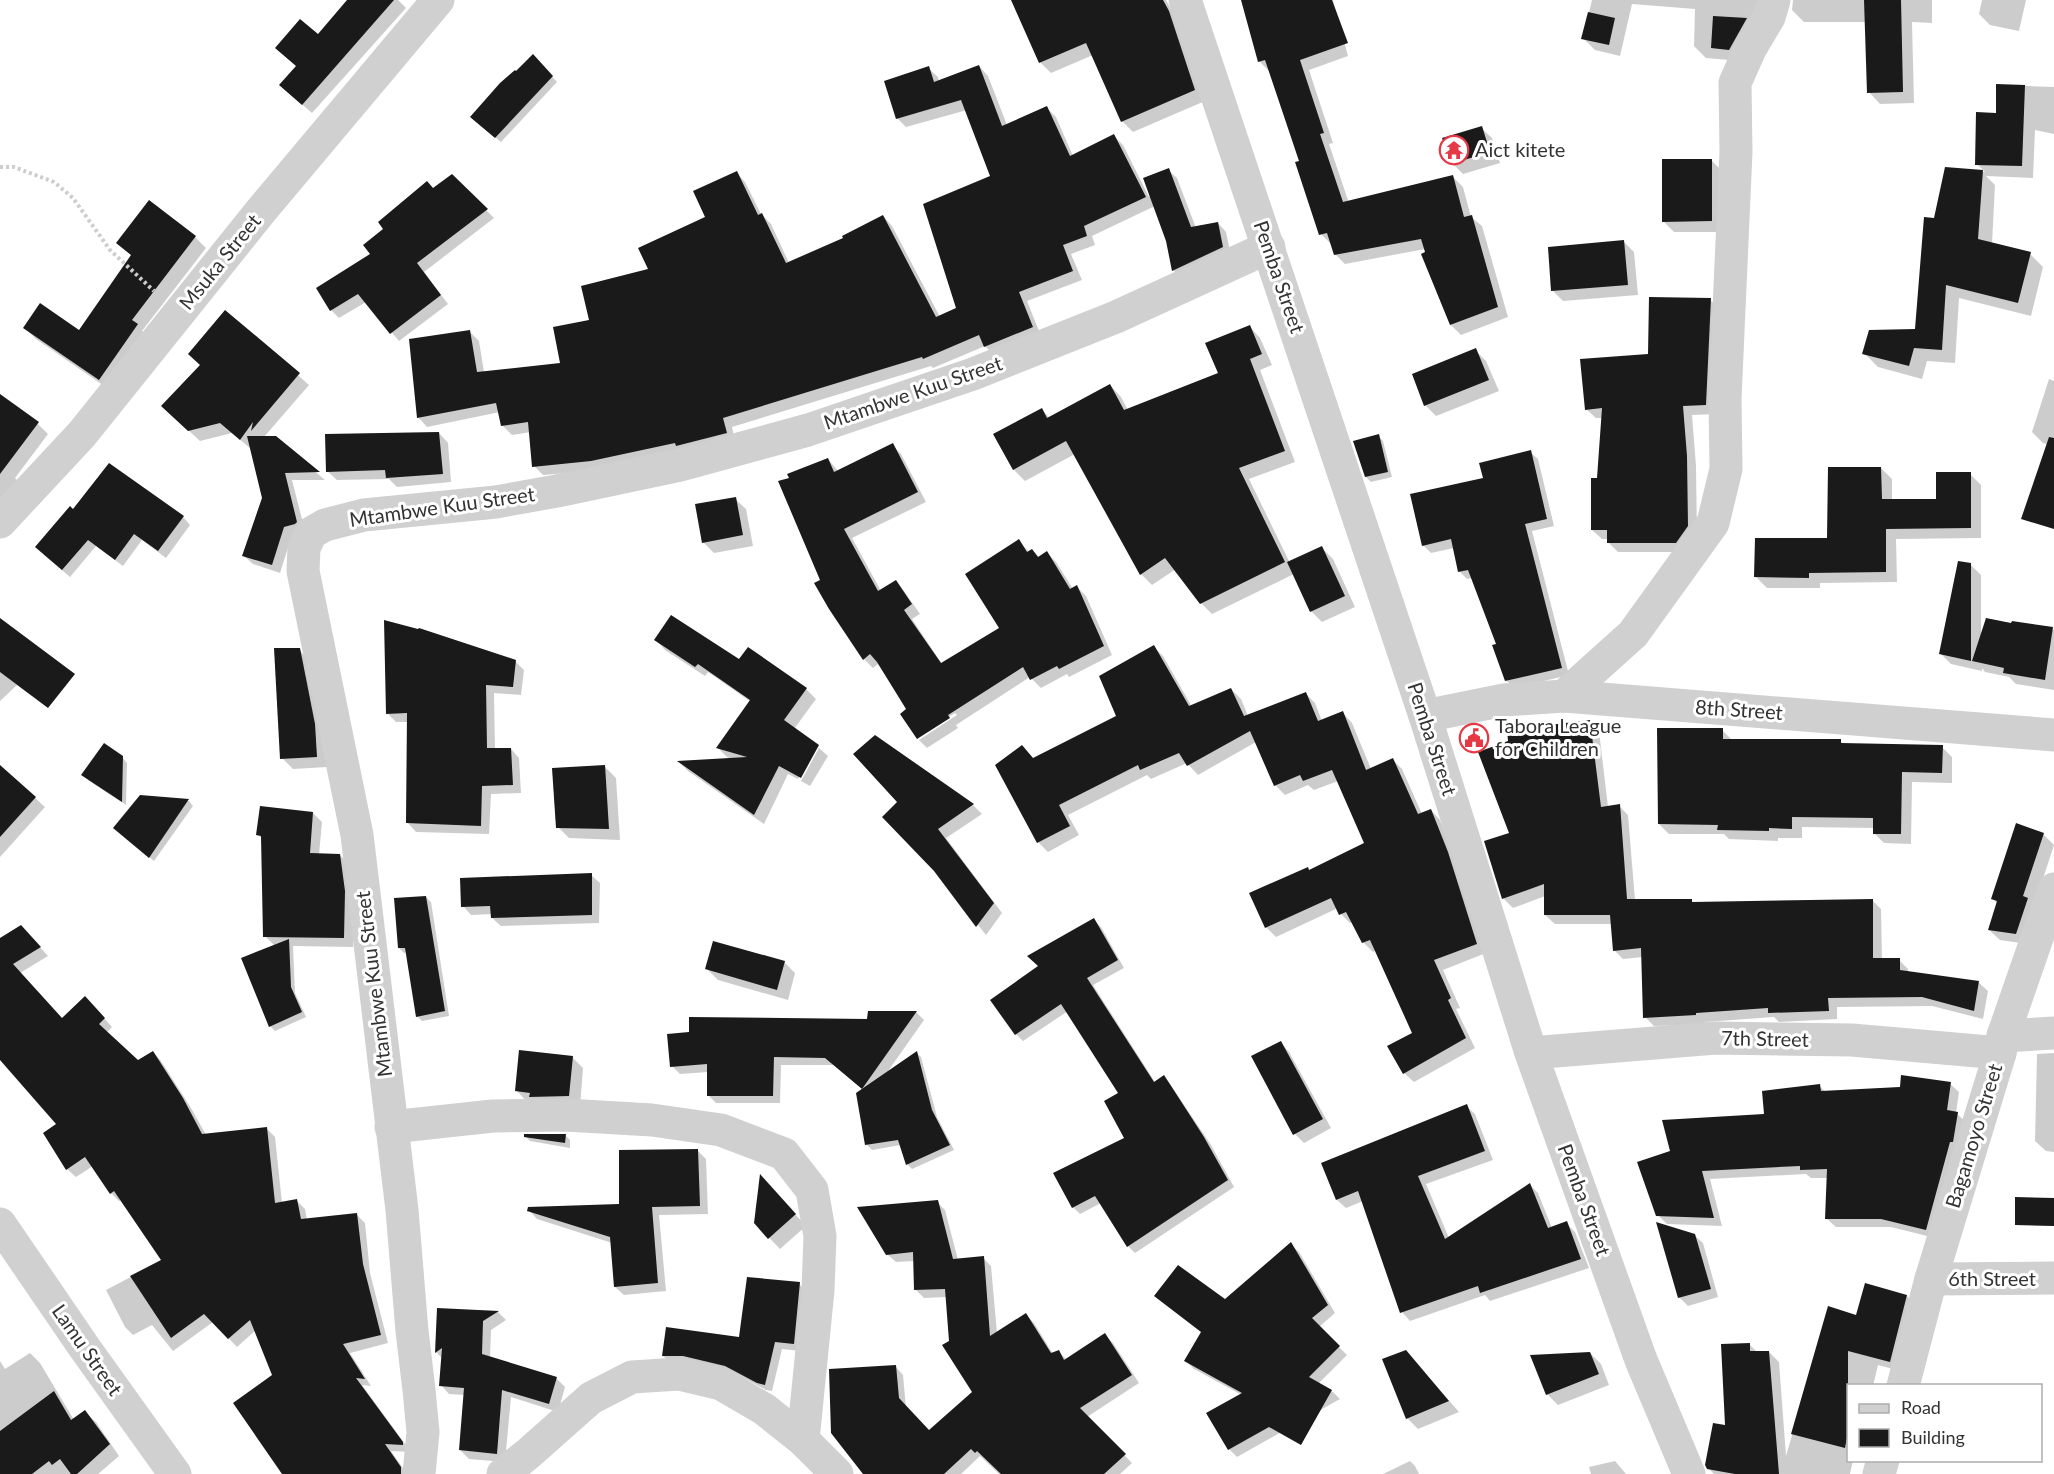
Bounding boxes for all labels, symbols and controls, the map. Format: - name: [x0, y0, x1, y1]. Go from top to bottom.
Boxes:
- temple icon: Aict kitete: [1438, 134, 1470, 166]
- place label: Aict kitete: [1475, 137, 1565, 161]
- street label: Msuka Street: [173, 209, 265, 314]
- street label: Pemba Street: [1249, 217, 1310, 336]
- street label: Mtambwe Kuu Street: [820, 350, 1005, 434]
- street label: Mtambwe Kuu Street: [348, 481, 536, 531]
- street label: Pemba Street: [1403, 679, 1463, 798]
- street label: 8th Street: [1694, 694, 1784, 724]
- place label: Tabora League for Children: [1495, 713, 1621, 760]
- public building icon: Tabora League for Children: [1458, 722, 1490, 754]
- street label: Mtambwe Kuu Street: [350, 890, 396, 1078]
- street label: 7th Street: [1721, 1025, 1809, 1051]
- street label: Bagamoyo Street: [1940, 1061, 2006, 1211]
- street label: Pemba Street: [1554, 1140, 1616, 1259]
- street label: 6th Street: [1948, 1266, 2036, 1290]
- street label: Lamu Street: [48, 1299, 128, 1400]
- legend: [1847, 1384, 2042, 1462]
- text: Road: [1901, 1396, 1941, 1418]
- text: Building: [1901, 1426, 1965, 1448]

